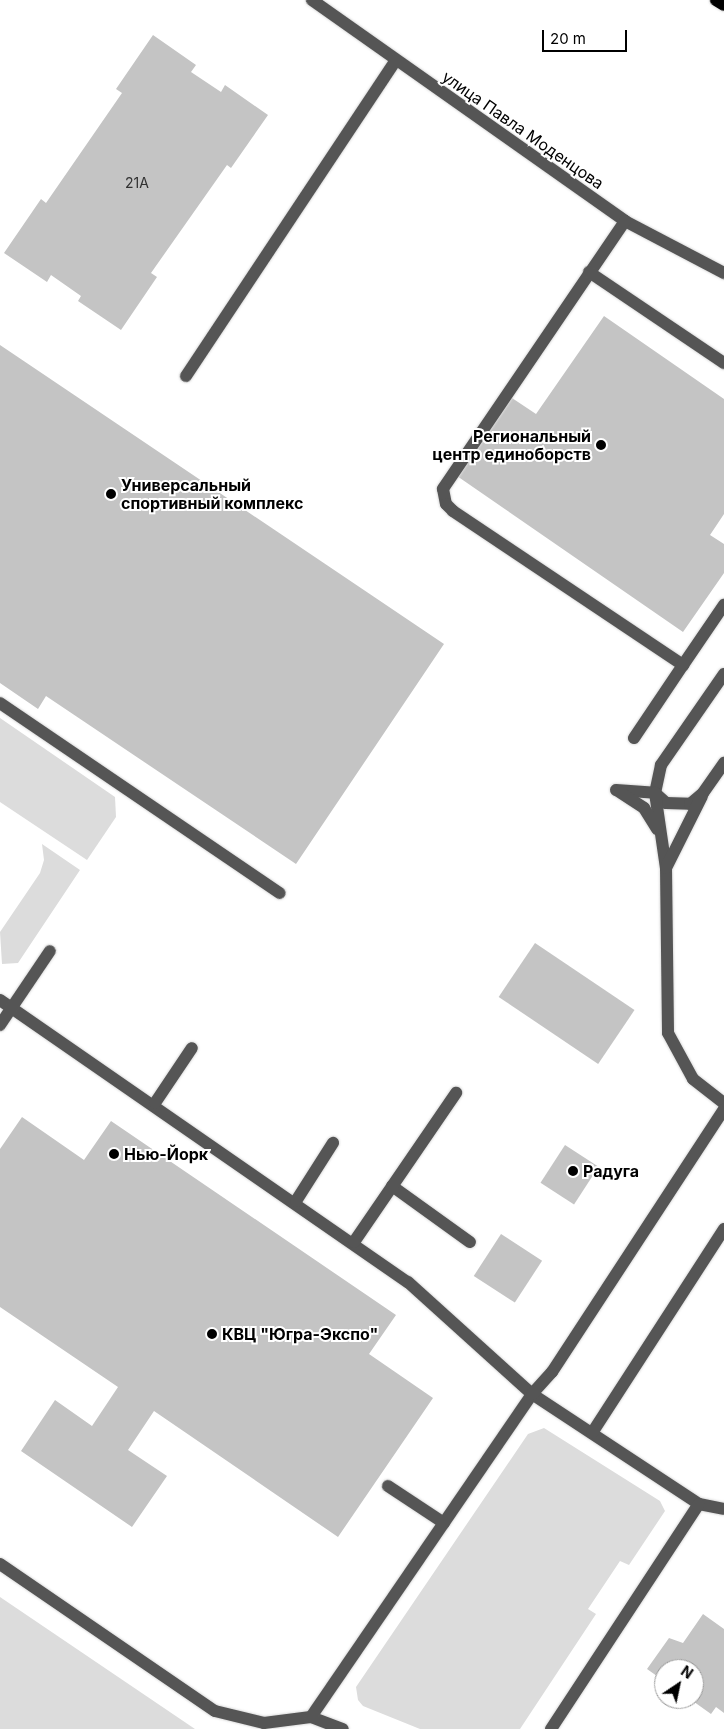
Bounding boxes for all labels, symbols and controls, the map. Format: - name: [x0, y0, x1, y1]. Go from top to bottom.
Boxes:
- scale bar: [544, 20, 629, 52]
- text: 20 m: [550, 29, 586, 48]
- street label: улица Павла Моденцова: [439, 67, 607, 193]
- house number: 21А: [125, 175, 149, 191]
- place label: Региональный центр единоборств: [432, 426, 591, 464]
- marker: Региональный центр единоборств: [595, 439, 607, 451]
- place label: Универсальный спортивный комплекс: [121, 475, 303, 513]
- marker: Универсальный спортивный комплекс: [105, 488, 117, 500]
- place label: Нью-Йорк: [124, 1144, 208, 1164]
- marker: Нью-Йорк: [108, 1148, 120, 1160]
- place label: Радуга: [583, 1161, 639, 1181]
- marker: Радуга: [567, 1165, 579, 1177]
- place label: КВЦ "Югра-Экспо": [222, 1324, 378, 1344]
- marker: КВЦ "Югра-Экспо": [206, 1328, 218, 1340]
- north arrow: [654, 1659, 704, 1709]
- text: N: [678, 1662, 696, 1682]

